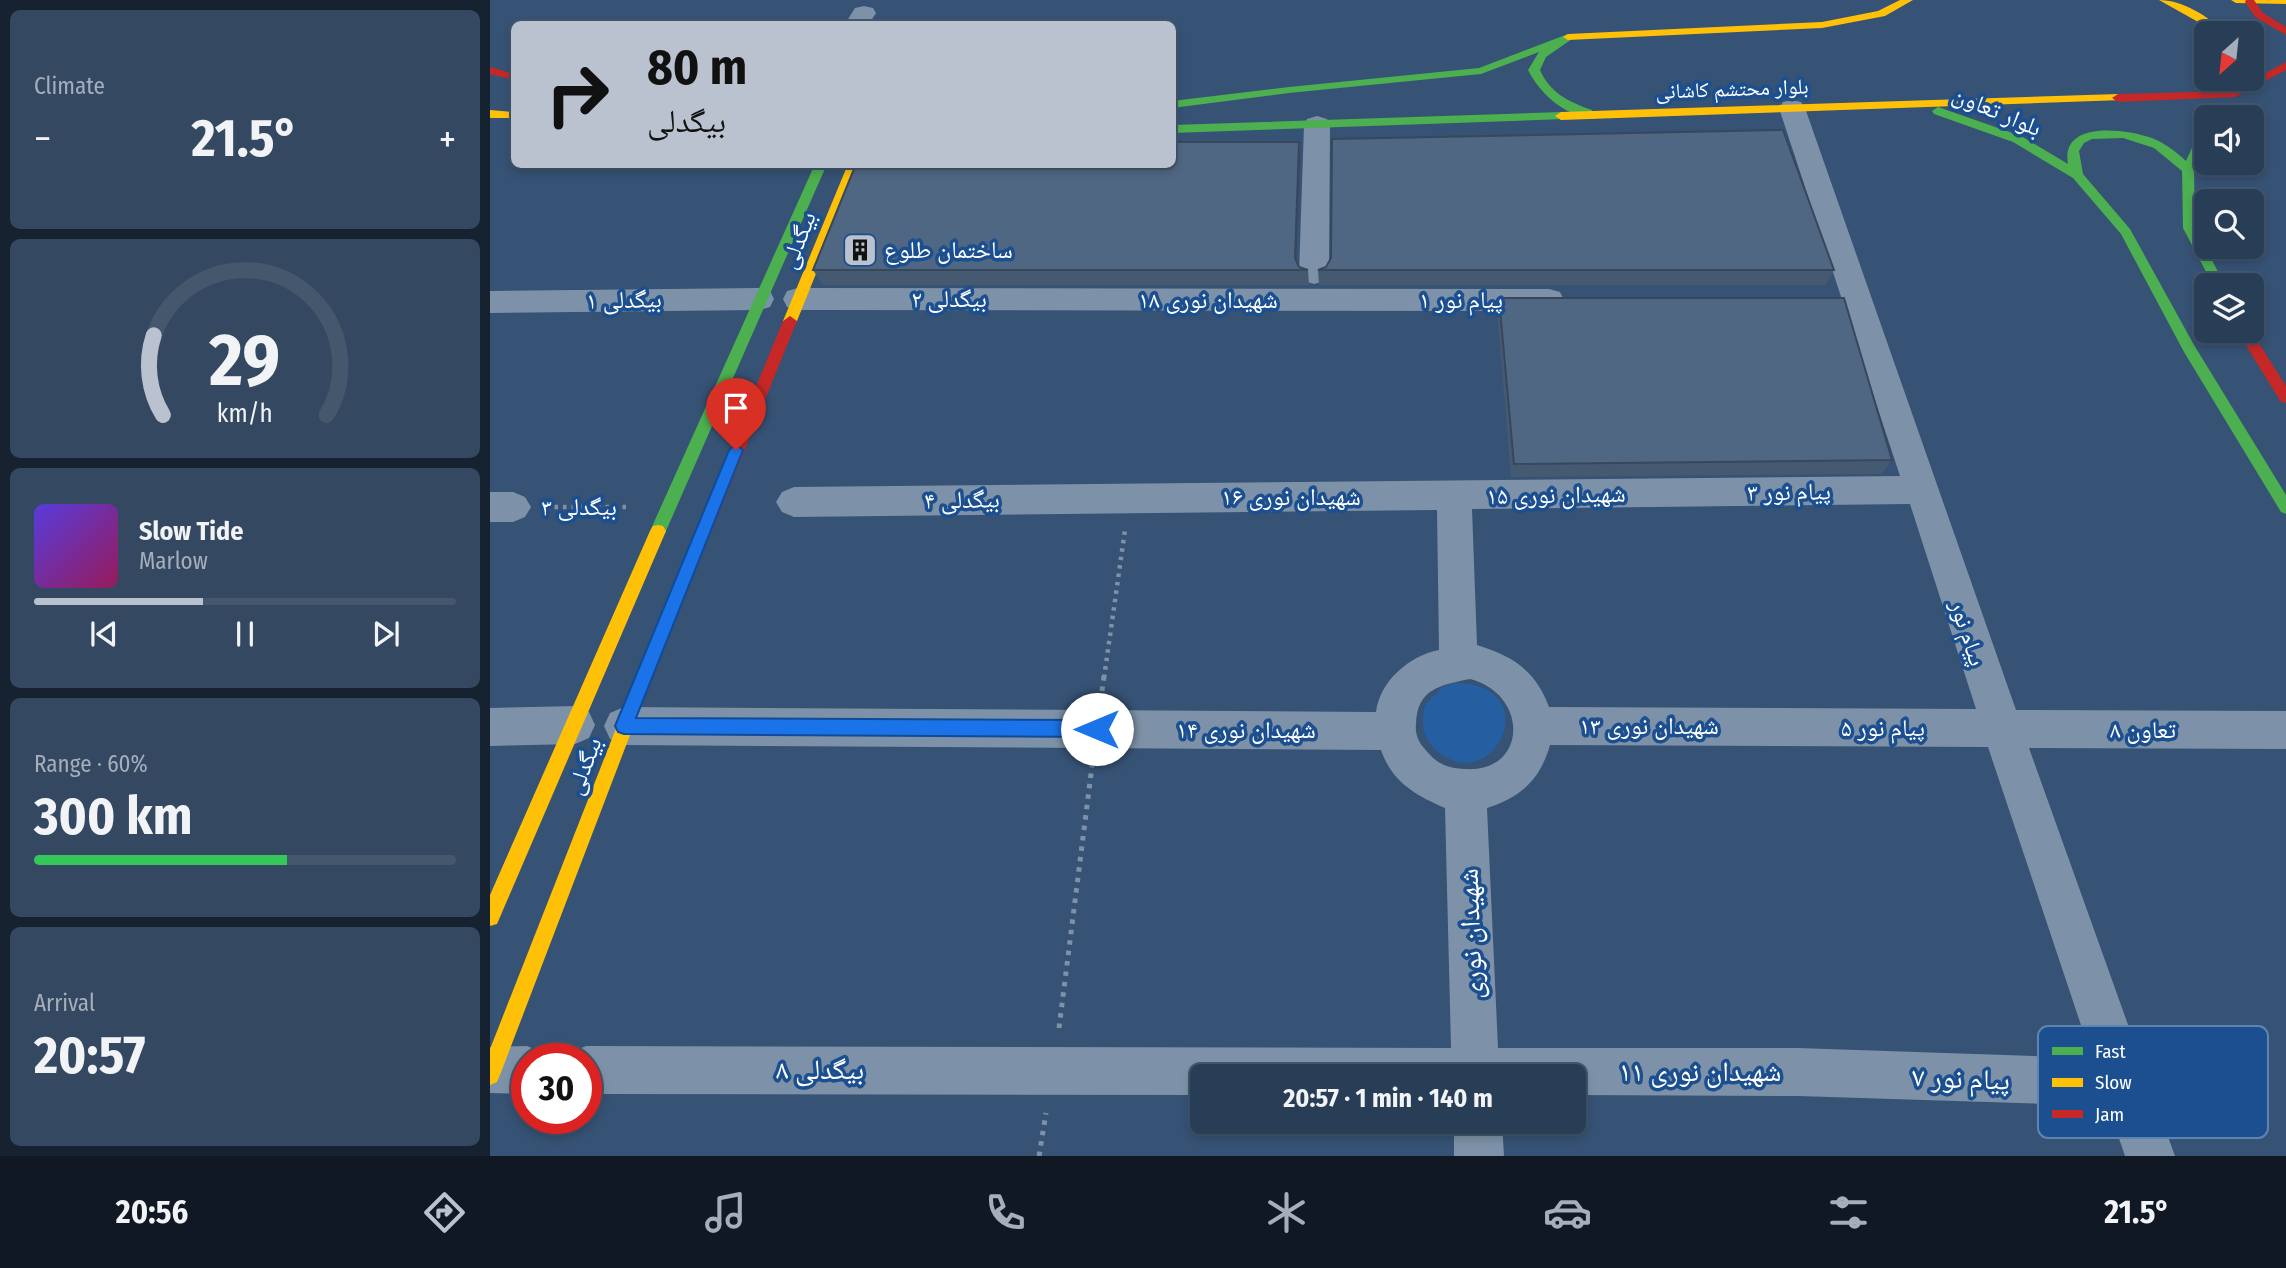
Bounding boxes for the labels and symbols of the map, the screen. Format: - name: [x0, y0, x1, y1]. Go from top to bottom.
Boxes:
- north arrow: [2194, 21, 2264, 91]
- street label: بلوار محتشم کاشانی: [1655, 73, 1809, 106]
- street label: بلوار تعاون: [1948, 80, 2046, 142]
- street label: بیگدلی: [774, 207, 822, 273]
- building icon: ساختمان طلوع: [841, 231, 879, 269]
- place label: ساختمان طلوع: [884, 236, 1013, 265]
- street label: بیگدلی ۱: [586, 285, 662, 315]
- street label: بیگدلی ۲: [911, 285, 987, 313]
- street label: شهیدان نوری ۱۸: [1138, 286, 1278, 314]
- street label: پیام نور ۱: [1419, 286, 1503, 316]
- pin: [706, 378, 766, 450]
- street label: پیام نور ۳: [1747, 477, 1831, 509]
- street label: شهیدان نوری ۱۵: [1486, 480, 1626, 510]
- street label: شهیدان نوری ۱۶: [1221, 483, 1361, 511]
- street label: بیگدلی ۴: [924, 485, 1000, 515]
- street label: بیگدلی ۳: [541, 493, 617, 521]
- street label: پیام نور: [1942, 596, 1992, 670]
- position arrow: [1060, 692, 1134, 766]
- street label: شهیدان نوری ۱۳: [1579, 712, 1719, 740]
- street label: پیام نور ۵: [1841, 714, 1925, 744]
- street label: شهیدان نوری ۱۴: [1176, 716, 1316, 744]
- street label: تعاون ۸: [2110, 716, 2176, 744]
- street label: بیگدلی: [560, 733, 608, 799]
- street label: شهیدان نوری: [1452, 868, 1489, 1000]
- legend: [2038, 1026, 2268, 1138]
- text: Fast: [2095, 1040, 2126, 1063]
- speed limit sign: 30: [511, 1043, 602, 1134]
- street label: بیگدلی ۸: [776, 1053, 864, 1087]
- street label: شهیدان نوری ۱۱: [1619, 1055, 1781, 1088]
- street label: پیام نور ۷: [1911, 1060, 2010, 1099]
- text: Slow: [2095, 1071, 2132, 1094]
- text: Jam: [2095, 1103, 2124, 1126]

